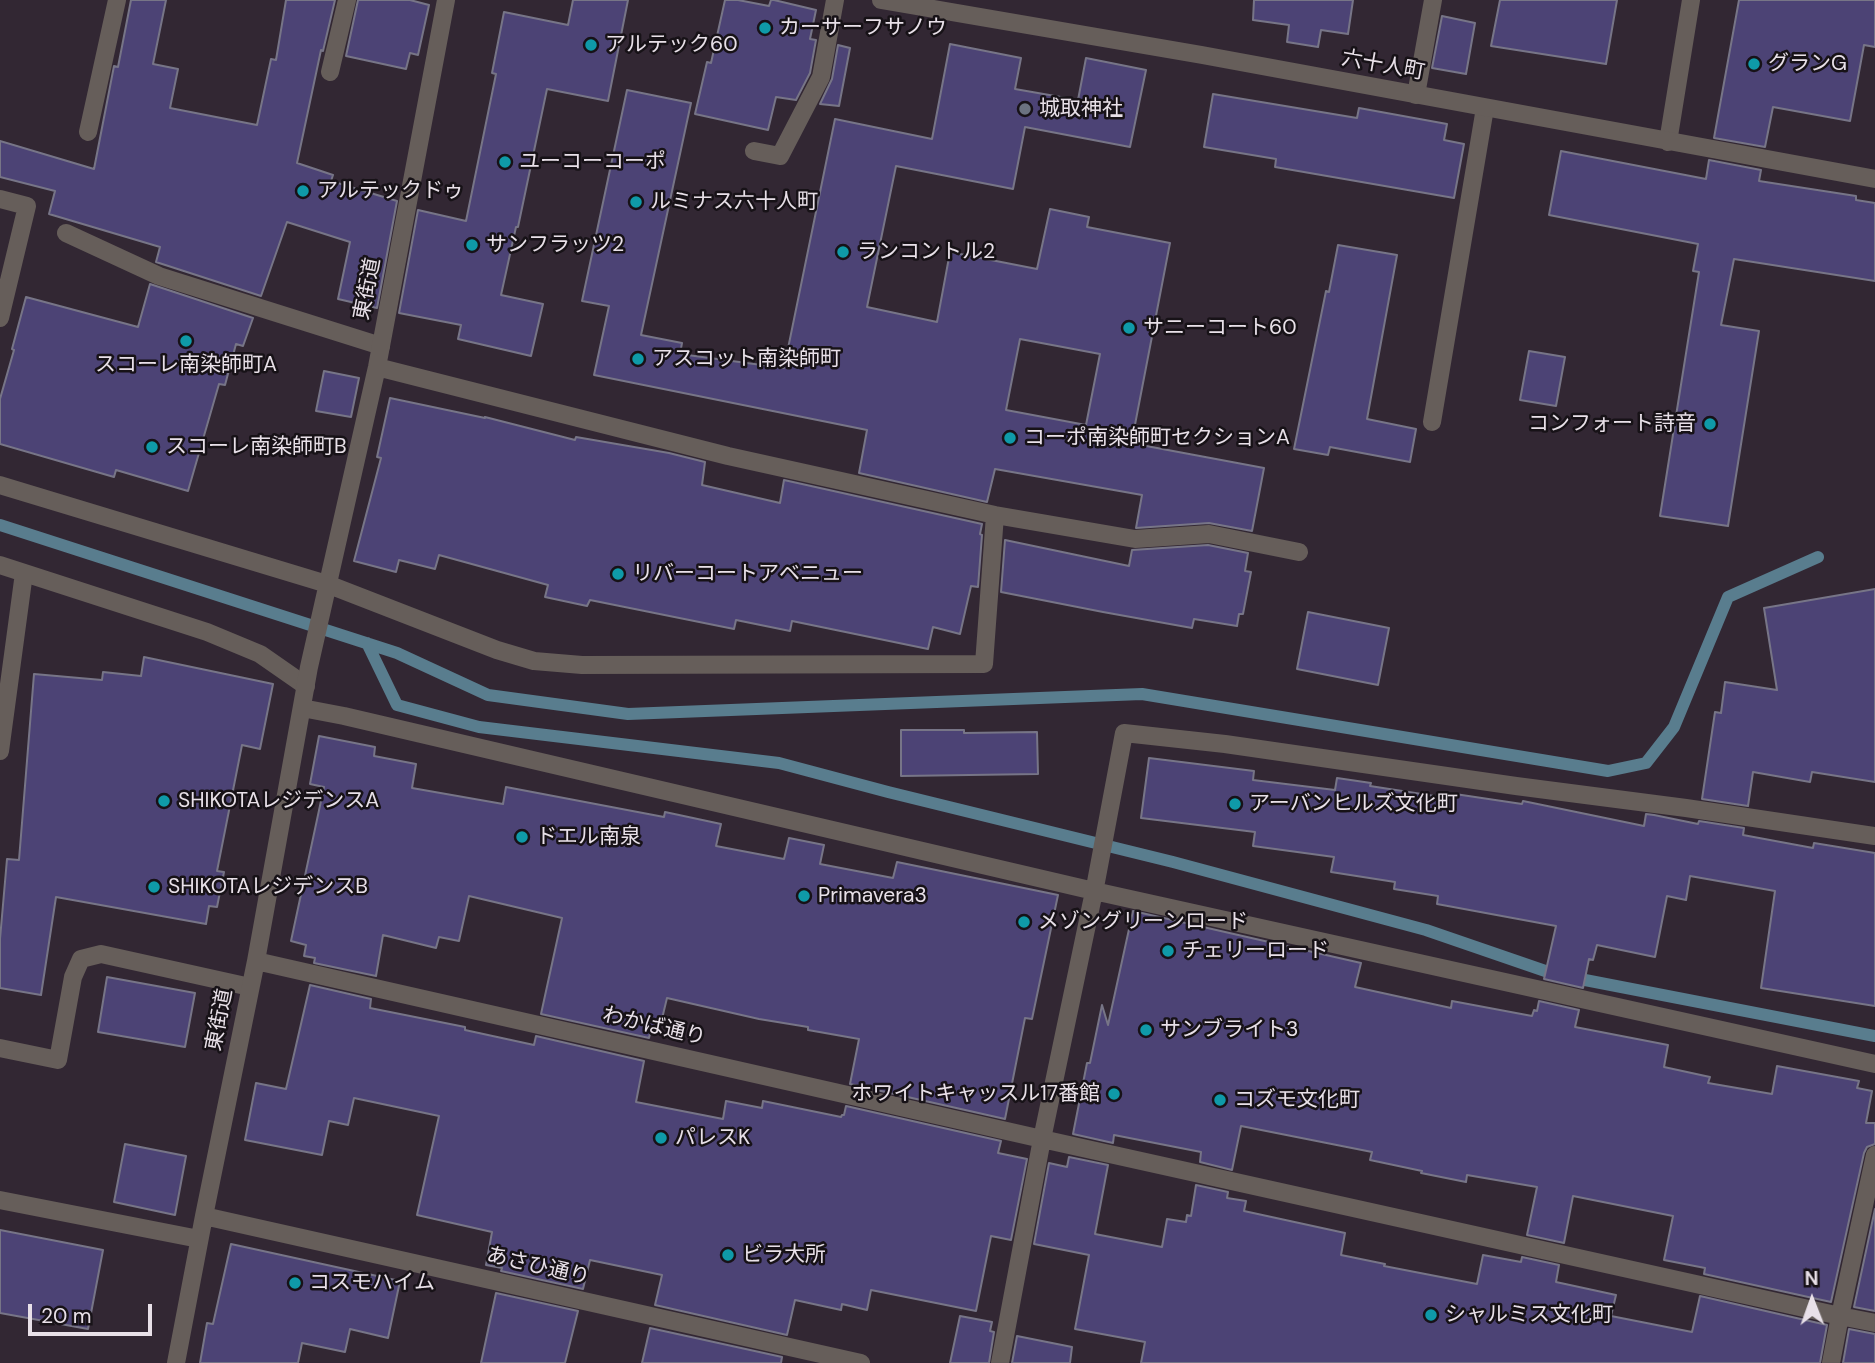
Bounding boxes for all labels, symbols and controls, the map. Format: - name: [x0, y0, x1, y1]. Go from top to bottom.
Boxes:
- place label: カーサーフサノウ: [779, 15, 947, 41]
- marker: カーサーフサノウ: [757, 20, 773, 36]
- place label: アルテック60: [605, 32, 738, 58]
- marker: アルテック60: [583, 37, 599, 53]
- street label: 六十人町: [1339, 46, 1427, 86]
- place label: グランG: [1768, 51, 1847, 77]
- marker: グランG: [1746, 56, 1762, 72]
- place label: 城取神社: [1039, 96, 1123, 122]
- marker: 城取神社: [1017, 101, 1033, 117]
- place label: ユーコーコーポ: [519, 149, 666, 175]
- marker: ユーコーコーポ: [497, 154, 513, 170]
- place label: アルテックドゥ: [317, 178, 464, 204]
- marker: アルテックドゥ: [295, 183, 311, 199]
- place label: ルミナス六十人町: [650, 189, 818, 215]
- marker: ルミナス六十人町: [628, 194, 644, 210]
- place label: サンフラッツ2: [486, 232, 624, 258]
- marker: サンフラッツ2: [464, 237, 480, 253]
- place label: ランコントル2: [857, 239, 995, 265]
- marker: ランコントル2: [835, 244, 851, 260]
- street label: 東街道: [350, 256, 386, 322]
- place label: サニーコート60: [1143, 315, 1297, 341]
- marker: サニーコート60: [1121, 320, 1137, 336]
- marker: スコーレ南染師町A: [178, 333, 194, 349]
- place label: アスコット南染師町: [652, 346, 841, 372]
- marker: アスコット南染師町: [630, 351, 646, 367]
- place label: スコーレ南染師町A: [95, 352, 277, 378]
- place label: コンフォート詩音: [1528, 411, 1696, 437]
- marker: コンフォート詩音: [1702, 416, 1718, 432]
- place label: コーポ南染師町セクションA: [1024, 425, 1290, 451]
- marker: コーポ南染師町セクションA: [1002, 430, 1018, 446]
- place label: スコーレ南染師町B: [166, 434, 347, 460]
- marker: スコーレ南染師町B: [144, 439, 160, 455]
- place label: リバーコートアベニュー: [632, 561, 863, 587]
- marker: リバーコートアベニュー: [610, 566, 626, 582]
- place label: SHIKOTAレジデンスA: [178, 788, 379, 814]
- place label: アーバンヒルズ文化町: [1249, 791, 1458, 817]
- marker: SHIKOTAレジデンスA: [156, 793, 172, 809]
- marker: アーバンヒルズ文化町: [1227, 796, 1243, 812]
- place label: ドエル南泉: [536, 824, 641, 850]
- marker: ドエル南泉: [514, 829, 530, 845]
- place label: SHIKOTAレジデンスB: [168, 874, 368, 900]
- marker: SHIKOTAレジデンスB: [146, 879, 162, 895]
- place label: Primavera3: [818, 883, 927, 909]
- marker: Primavera3: [796, 888, 812, 904]
- place label: メゾングリーンロード: [1038, 909, 1248, 935]
- marker: メゾングリーンロード: [1016, 914, 1032, 930]
- place label: チェリーロード: [1182, 938, 1329, 964]
- marker: チェリーロード: [1160, 943, 1176, 959]
- street label: 東街道: [202, 987, 238, 1053]
- street label: わかば通り: [600, 1003, 708, 1051]
- place label: サンブライト3: [1160, 1017, 1298, 1043]
- marker: サンブライト3: [1138, 1022, 1154, 1038]
- place label: ホワイトキャッスル17番館: [851, 1081, 1100, 1107]
- marker: ホワイトキャッスル17番館: [1106, 1086, 1122, 1102]
- place label: コズモ文化町: [1234, 1087, 1360, 1113]
- marker: コズモ文化町: [1212, 1092, 1228, 1108]
- place label: パレスK: [675, 1125, 750, 1151]
- marker: パレスK: [653, 1130, 669, 1146]
- place label: ビラ大所: [742, 1242, 826, 1268]
- street label: あさひ通り: [484, 1243, 592, 1291]
- marker: ビラ大所: [720, 1247, 736, 1263]
- north arrow: [1777, 1265, 1847, 1335]
- text: N: [1804, 1266, 1819, 1291]
- place label: コスモハイム: [309, 1270, 435, 1296]
- marker: コスモハイム: [287, 1275, 303, 1291]
- scale bar: [32, 1290, 156, 1334]
- text: 20 m: [41, 1302, 92, 1330]
- place label: シャルミス文化町: [1445, 1302, 1613, 1328]
- marker: シャルミス文化町: [1423, 1307, 1439, 1323]

